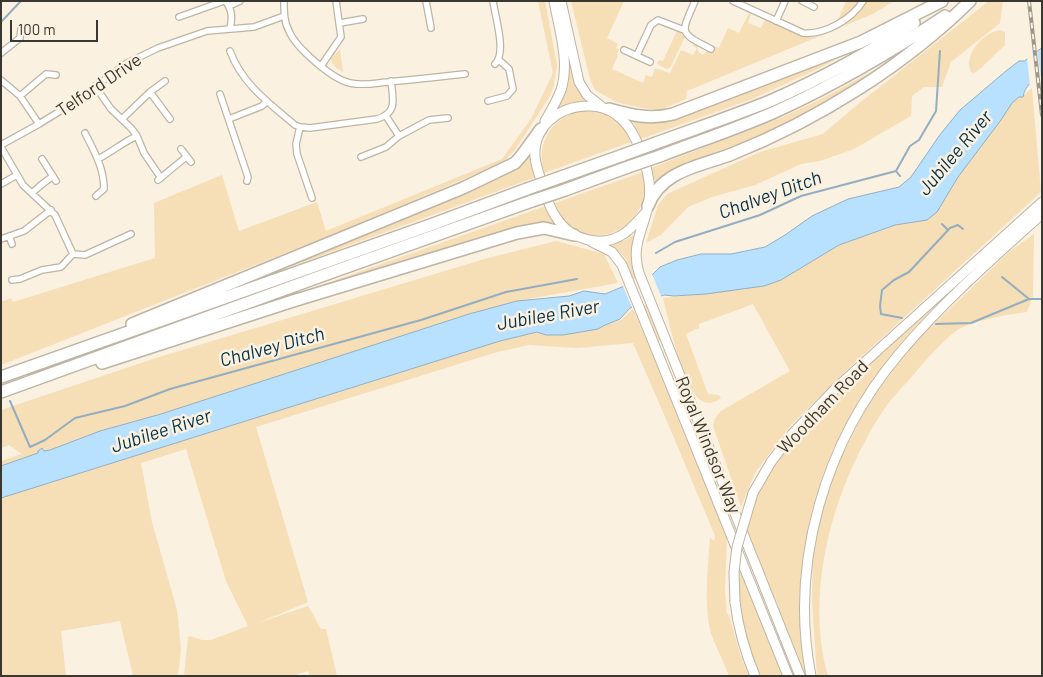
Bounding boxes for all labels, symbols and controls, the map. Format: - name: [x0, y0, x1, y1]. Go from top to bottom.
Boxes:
- scale bar: [12, 10, 100, 42]
- text: 100 m: [18, 20, 56, 38]
- street label: Telford Drive: [52, 49, 146, 121]
- water label: Jubilee River: [913, 106, 997, 200]
- water label: Chalvey Ditch: [716, 166, 824, 224]
- water label: Jubilee River: [495, 295, 601, 335]
- water label: Chalvey Ditch: [217, 322, 327, 372]
- street label: Woodham Road: [773, 356, 873, 458]
- street label: Royal Windsor Way: [671, 373, 745, 517]
- water label: Jubilee River: [108, 404, 214, 458]

